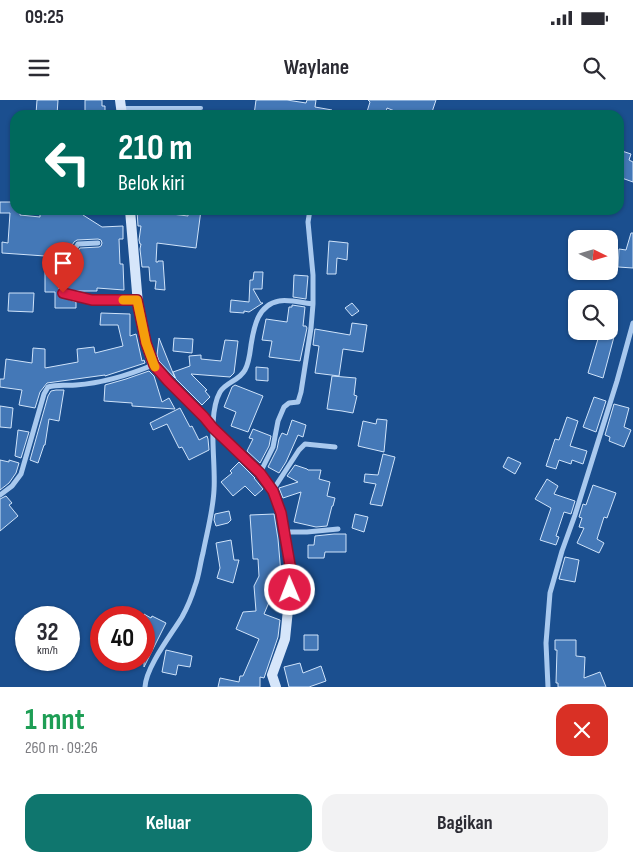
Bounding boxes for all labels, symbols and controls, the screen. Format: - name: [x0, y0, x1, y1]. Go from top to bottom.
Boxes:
- text: 09:25: [25, 6, 64, 29]
- icon: menu: [25, 54, 53, 82]
- text: Waylane: [284, 54, 349, 81]
- icon: search: [580, 54, 608, 82]
- text: 210 m: [118, 127, 192, 170]
- icon: left: [35, 130, 100, 195]
- text: Belok kiri: [118, 170, 185, 197]
- north arrow: [568, 230, 618, 280]
- map controls: [568, 230, 618, 340]
- pin: [42, 242, 84, 293]
- icon: arrive: [49, 249, 77, 277]
- button: search: [568, 290, 618, 340]
- position arrow: [263, 563, 315, 615]
- speed limit sign: 40: [90, 606, 155, 671]
- text: 32: [36, 617, 59, 648]
- text: km/h: [37, 643, 58, 658]
- text: 1 mnt: [25, 702, 85, 738]
- button: close: [556, 704, 608, 756]
- text: 260 m · 09:26: [25, 739, 98, 758]
- button: Keluar: [25, 794, 312, 852]
- button: Bagikan: [322, 794, 608, 852]

